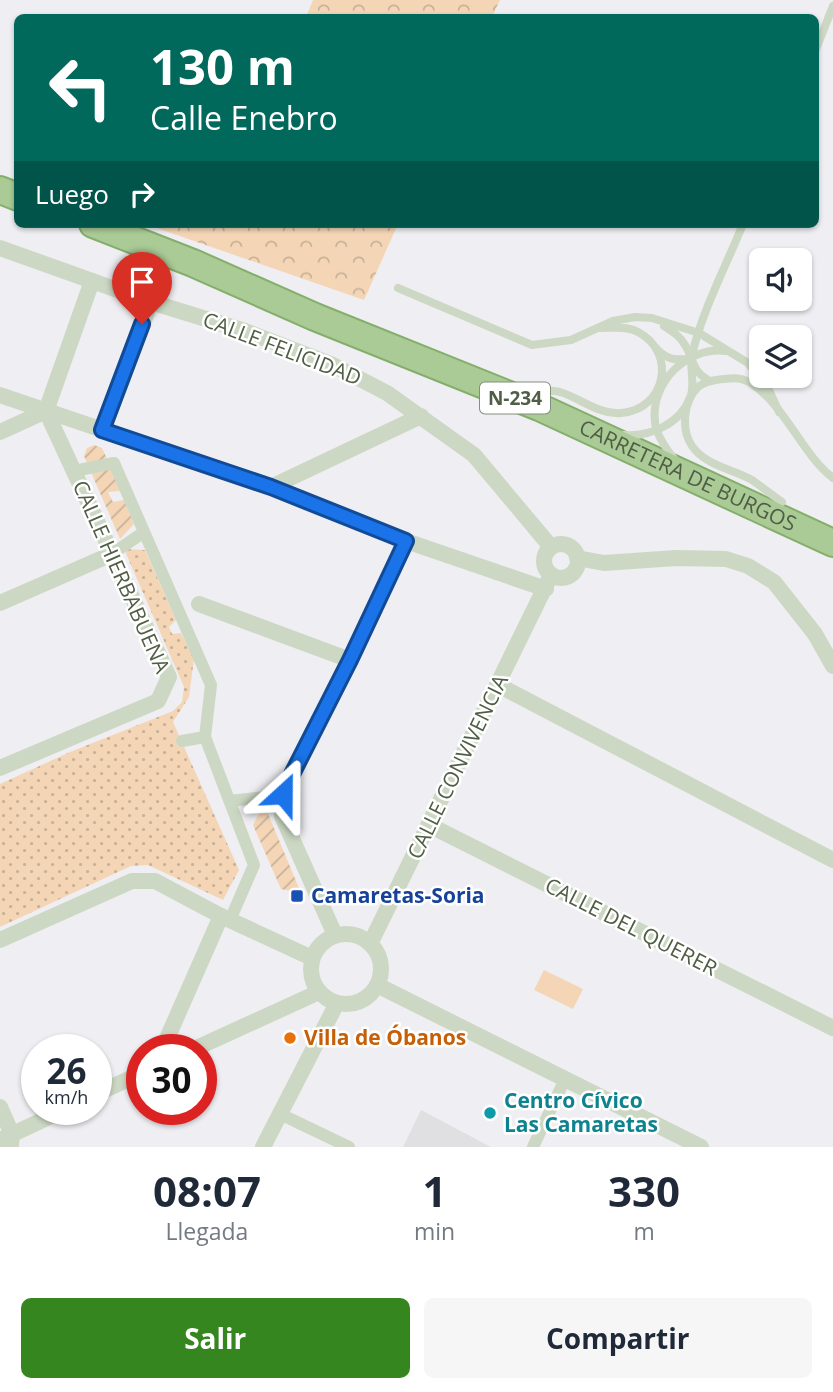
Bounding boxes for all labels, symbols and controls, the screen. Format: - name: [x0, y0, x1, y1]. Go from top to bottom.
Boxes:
- text: 130 m: [150, 33, 295, 99]
- icon: left: [35, 42, 126, 133]
- text: Calle Enebro: [150, 96, 338, 139]
- icon: right: [123, 175, 161, 213]
- text: Luego: [35, 176, 109, 212]
- map controls: [749, 248, 812, 388]
- button: sound: [749, 248, 812, 311]
- pin: [112, 252, 172, 324]
- icon: arrive: [123, 263, 161, 301]
- street label: CALLE FELICIDAD: [199, 305, 366, 391]
- button: layers: [749, 325, 812, 388]
- road number: N-234: [480, 382, 550, 414]
- street label: CARRETERA DE BURGOS: [575, 413, 801, 537]
- street label: CALLE HIERBABUENA: [67, 476, 177, 678]
- street label: CALLE CONVIVENCIA: [400, 669, 514, 863]
- position arrow: [246, 757, 320, 831]
- street label: CALLE DEL QUERER: [541, 871, 722, 982]
- place label: Camaretas-Soria: [311, 881, 485, 909]
- marker: Camaretas-Soria: [289, 888, 305, 904]
- place label: Villa de Óbanos: [304, 1023, 466, 1051]
- marker: Villa de Óbanos: [282, 1030, 298, 1046]
- speed limit sign: 30: [126, 1034, 217, 1125]
- text: 26: [46, 1047, 87, 1094]
- text: km/h: [45, 1085, 88, 1109]
- place label: Centro Cívico Las Camaretas: [504, 1086, 658, 1138]
- marker: Centro Cívico Las Camaretas: [482, 1105, 498, 1121]
- text: 08:07: [153, 1162, 261, 1219]
- text: 1: [422, 1162, 447, 1219]
- text: 330: [608, 1162, 680, 1219]
- text: Llegada: [166, 1215, 248, 1247]
- text: min: [414, 1215, 455, 1247]
- text: m: [633, 1215, 655, 1247]
- button: Salir: [21, 1298, 410, 1378]
- button: Compartir: [424, 1298, 812, 1378]

